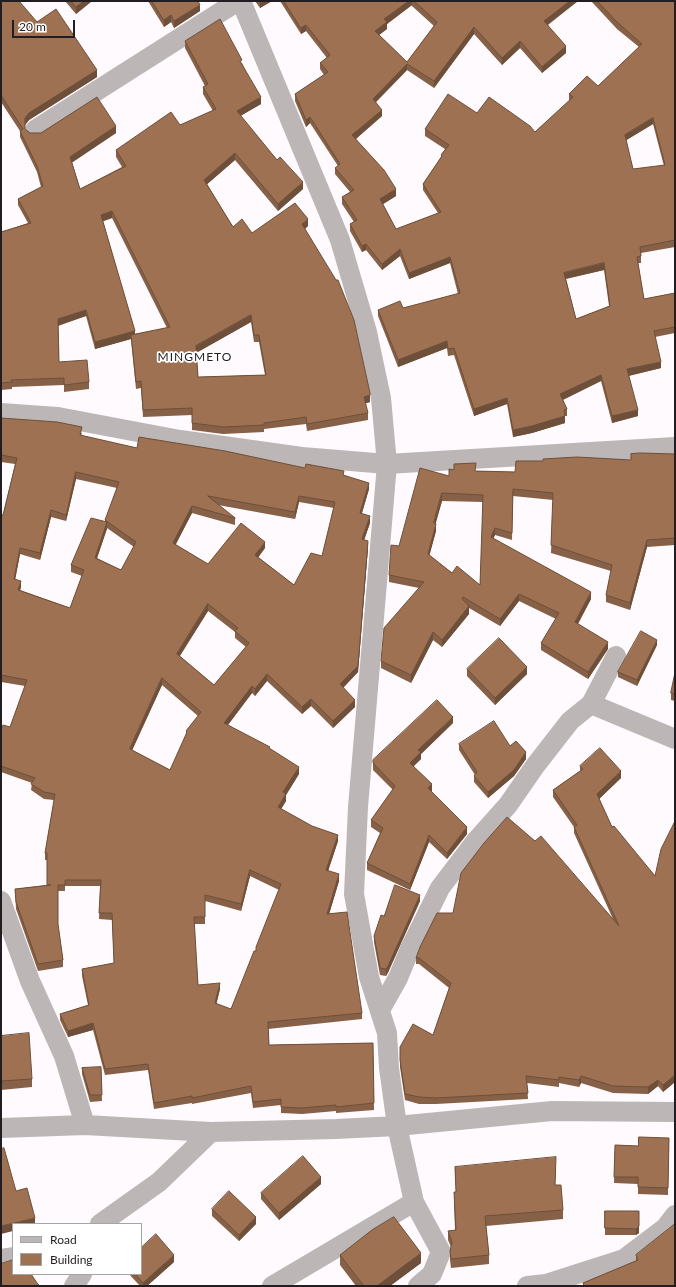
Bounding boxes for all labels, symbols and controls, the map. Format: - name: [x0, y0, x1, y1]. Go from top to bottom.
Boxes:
- scale bar: [14, 12, 77, 38]
- text: 20 m: [19, 19, 46, 34]
- district label: MINGMETO: [158, 350, 232, 364]
- legend: [12, 1223, 142, 1275]
- text: Road: [50, 1232, 77, 1247]
- text: Building: [50, 1252, 93, 1267]

